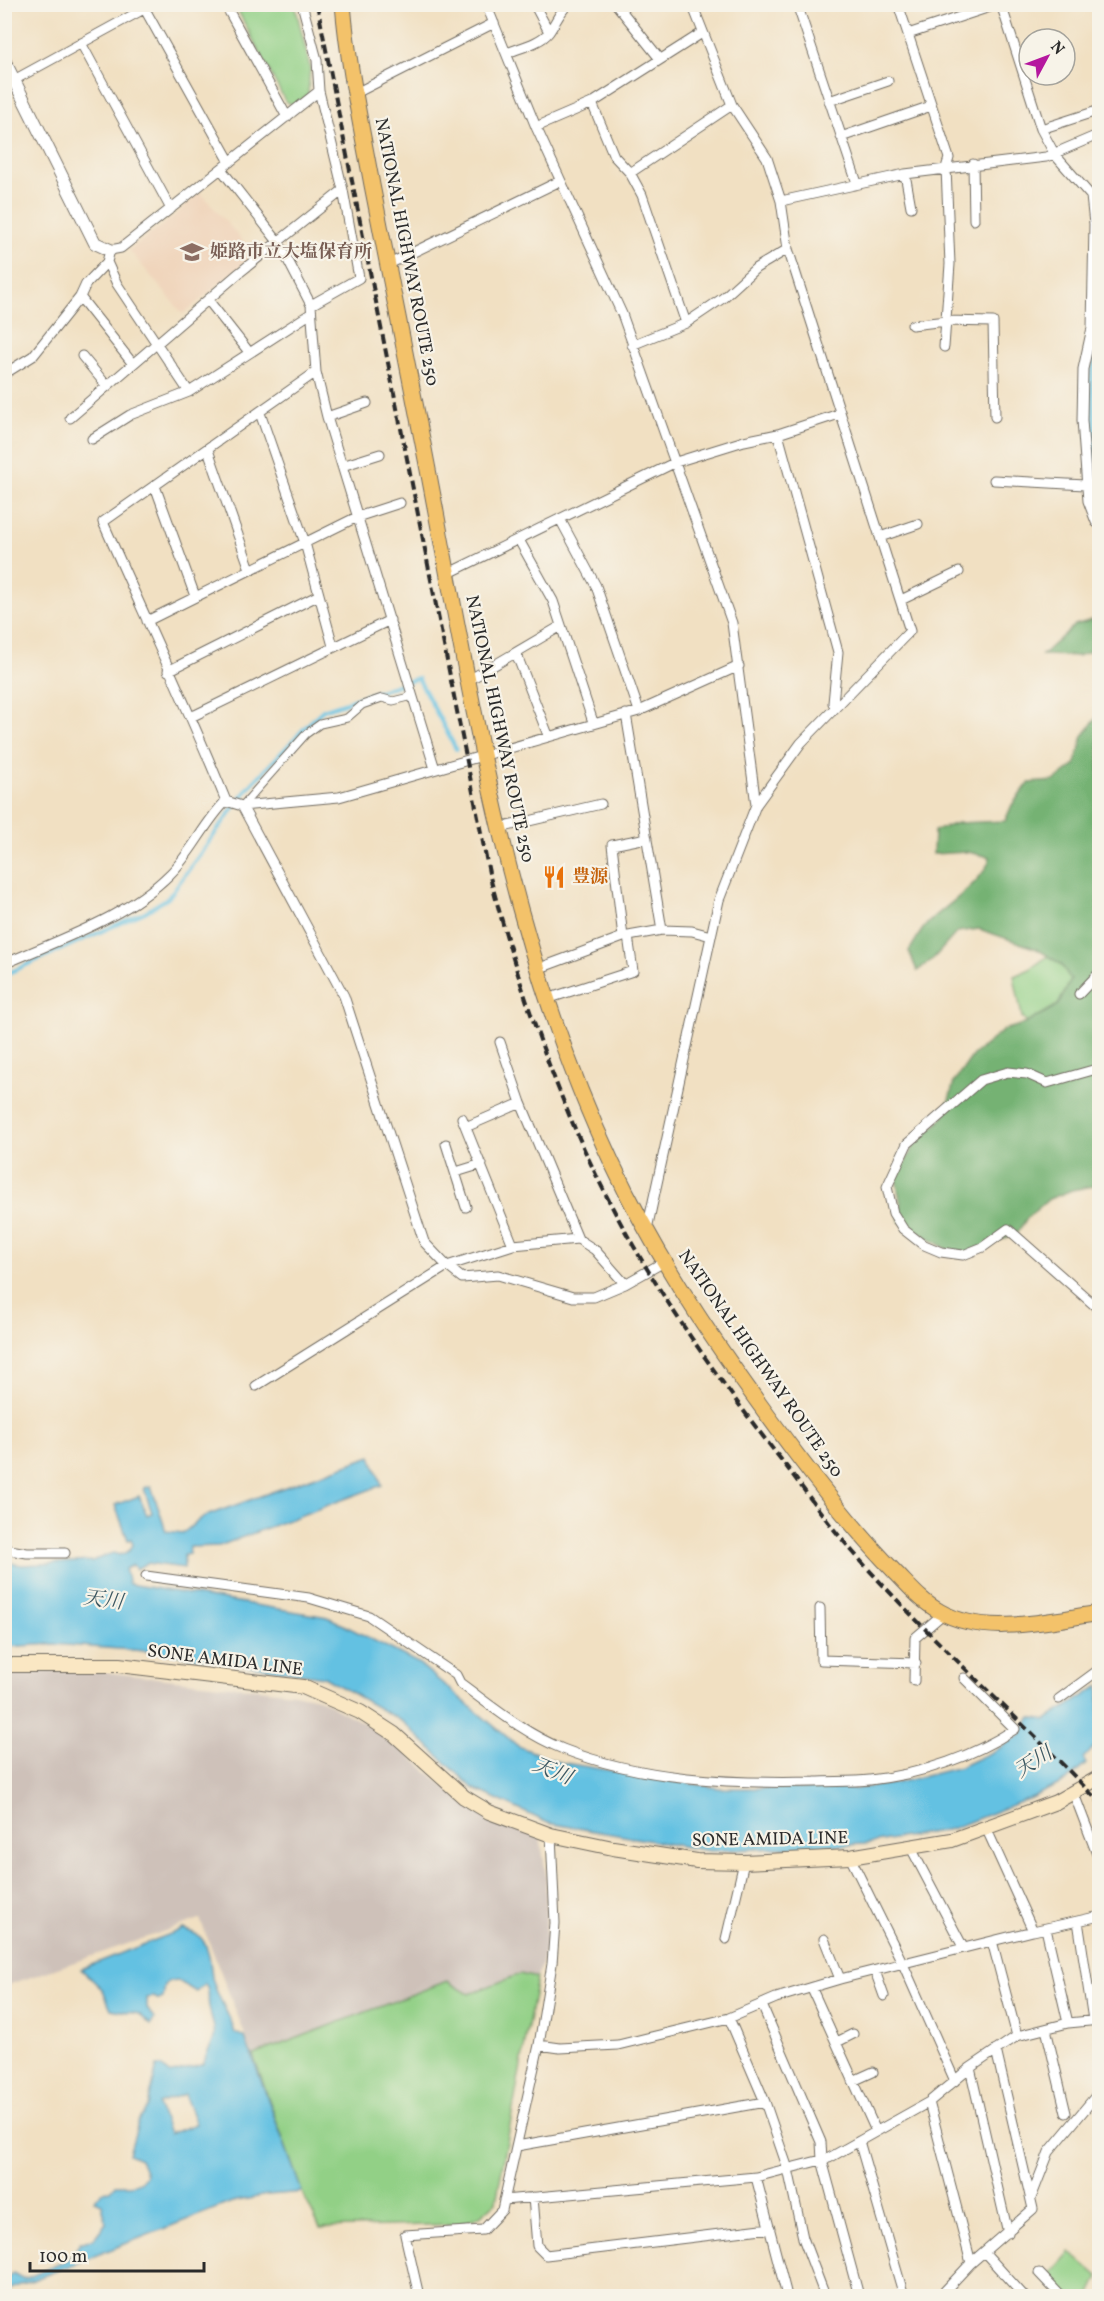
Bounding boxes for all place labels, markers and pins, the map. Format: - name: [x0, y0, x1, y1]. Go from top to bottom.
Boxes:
- school or university icon: 姫路市立大塩保育所: [179, 239, 205, 265]
- place label: 姫路市立大塩保育所: [210, 240, 372, 265]
- restaurant icon: 豊源: [541, 864, 567, 890]
- place label: 豊源: [572, 865, 608, 890]

